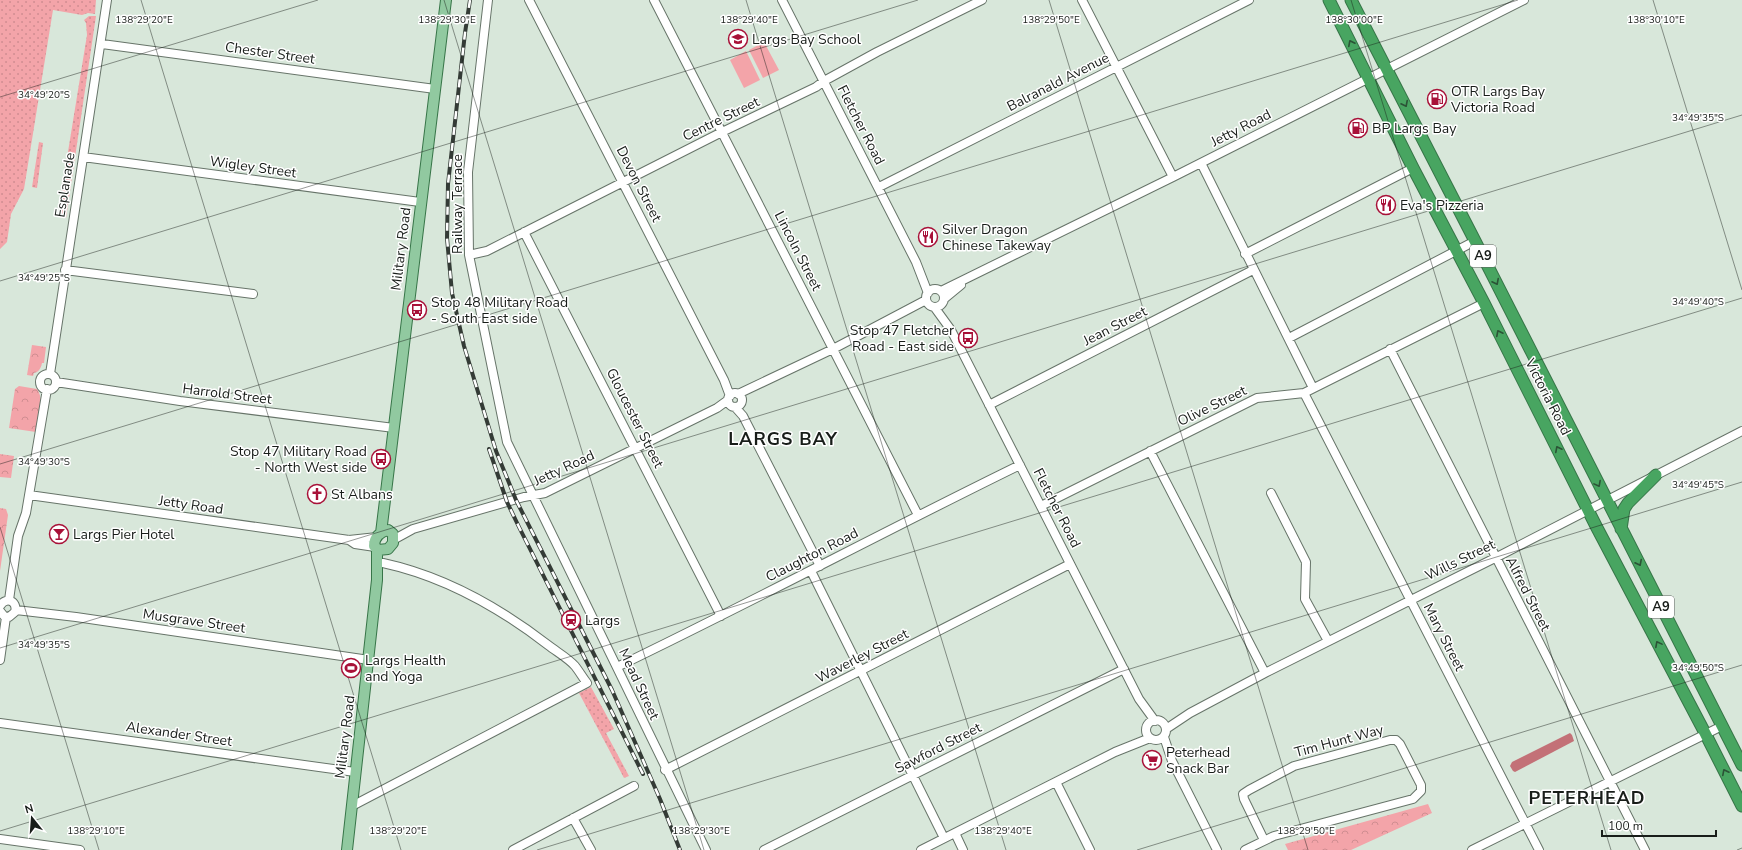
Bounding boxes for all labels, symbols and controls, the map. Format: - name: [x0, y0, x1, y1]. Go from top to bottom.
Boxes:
- text: 138°29'20"E: [115, 13, 173, 27]
- text: 138°29'30"E: [418, 13, 476, 27]
- text: 138°29'40"E: [720, 13, 778, 27]
- text: 138°29'50"E: [1022, 13, 1080, 27]
- text: 138°30'00"E: [1325, 13, 1383, 27]
- text: 138°30'10"E: [1627, 13, 1685, 27]
- school or university icon: Largs Bay School: [727, 28, 749, 50]
- place label: Largs Bay School: [752, 30, 862, 49]
- street label: Chester Street: [224, 37, 316, 69]
- one-way arrow: [1349, 40, 1356, 47]
- street label: Balranald Avenue: [1004, 48, 1112, 116]
- street label: Fletcher Road: [833, 82, 889, 168]
- place label: OTR Largs Bay Victoria Road: [1450, 82, 1546, 117]
- text: 34°49'20"S: [18, 88, 70, 102]
- fuel station icon: OTR Largs Bay Victoria Road: [1426, 88, 1448, 110]
- street label: Centre Street: [679, 92, 763, 146]
- one-way arrow: [1400, 100, 1407, 107]
- street label: Jetty Road: [1207, 105, 1274, 152]
- text: 34°49'35"S: [1672, 111, 1724, 125]
- fuel station icon: BP Largs Bay: [1347, 117, 1369, 139]
- place label: BP Largs Bay: [1372, 119, 1457, 138]
- street label: Devon Street: [612, 143, 666, 225]
- street label: Esplanade: [50, 151, 80, 219]
- street label: Wigley Street: [208, 152, 298, 182]
- street label: Railway Terrace: [448, 154, 467, 254]
- restaurant icon: Eva's Pizzeria: [1375, 194, 1397, 216]
- place label: Eva's Pizzeria: [1400, 196, 1484, 215]
- street label: Military Road: [386, 206, 416, 292]
- street label: Lincoln Street: [770, 208, 826, 294]
- place label: Silver Dragon Chinese Takeway: [942, 220, 1052, 255]
- restaurant icon: Silver Dragon Chinese Takeway: [917, 226, 939, 248]
- road number: A9: [1470, 245, 1496, 267]
- text: 34°49'25"S: [18, 271, 70, 285]
- one-way arrow: [1491, 278, 1499, 285]
- place label: Stop 48 Military Road - South East side: [431, 293, 568, 328]
- text: 34°49'40"S: [1672, 295, 1724, 309]
- bus stop icon: Stop 48 Military Road - South East side: [406, 299, 428, 321]
- street label: Jean Street: [1079, 302, 1150, 351]
- place label: Stop 47 Fletcher Road - East side: [850, 321, 954, 356]
- bus stop icon: Stop 47 Fletcher Road - East side: [957, 327, 979, 349]
- one-way arrow: [1496, 329, 1504, 337]
- street label: Victoria Road: [1520, 354, 1576, 439]
- street label: Gloucester Street: [602, 365, 668, 471]
- street label: Harrold Street: [181, 379, 273, 409]
- street label: Olive Street: [1174, 381, 1250, 431]
- district label: LARGS BAY: [728, 427, 838, 451]
- place label: Stop 47 Military Road - North West side: [230, 442, 367, 477]
- one-way arrow: [1555, 445, 1562, 453]
- street label: Jetty Road: [530, 446, 597, 491]
- bus stop icon: Stop 47 Military Road - North West side: [370, 448, 392, 470]
- text: 34°49'30"S: [18, 455, 70, 469]
- street label: Fletcher Road: [1029, 465, 1085, 551]
- text: 34°49'45"S: [1672, 478, 1724, 492]
- one-way arrow: [1594, 480, 1601, 488]
- church icon: St Albans: [306, 483, 328, 505]
- place label: St Albans: [331, 485, 393, 504]
- street label: Jetty Road: [156, 491, 225, 519]
- bar icon: Largs Pier Hotel: [48, 523, 70, 545]
- street label: Claughton Road: [762, 523, 862, 587]
- place label: Largs Pier Hotel: [73, 525, 175, 544]
- street label: Wills Street: [1422, 535, 1498, 585]
- street label: Alfred Street: [1501, 553, 1555, 635]
- one-way arrow: [1634, 559, 1642, 567]
- road number: A9: [1648, 596, 1674, 618]
- street label: Mary Street: [1419, 600, 1469, 674]
- street label: Musgrave Street: [141, 604, 247, 638]
- station icon: Largs: [560, 609, 582, 631]
- place label: Largs: [585, 611, 620, 630]
- street label: Waverley Street: [812, 624, 912, 688]
- text: 34°49'35"S: [18, 638, 70, 652]
- one-way arrow: [1655, 641, 1663, 648]
- street label: Mead Street: [614, 645, 664, 723]
- place label: Largs Health and Yoga: [365, 651, 446, 686]
- sports icon: Largs Health and Yoga: [340, 657, 362, 679]
- text: 34°49'50"S: [1672, 661, 1724, 675]
- street label: Military Road: [330, 694, 360, 780]
- street label: Alexander Street: [125, 717, 233, 751]
- street label: Sawford Street: [891, 718, 985, 778]
- street label: Tim Hunt Way: [1292, 720, 1386, 762]
- place label: Peterhead Snack Bar: [1166, 743, 1230, 778]
- supermarket icon: Peterhead Snack Bar: [1141, 749, 1163, 771]
- one-way arrow: [1722, 768, 1729, 776]
- district label: PETERHEAD: [1528, 786, 1646, 810]
- north arrow: [12, 798, 52, 838]
- text: N: [23, 801, 35, 817]
- scale bar: [1602, 812, 1716, 838]
- text: 100 m: [1608, 818, 1643, 834]
- text: 138°29'10"E: [67, 824, 125, 838]
- text: 138°29'20"E: [369, 824, 427, 838]
- text: 138°29'30"E: [672, 824, 730, 838]
- text: 138°29'40"E: [974, 824, 1032, 838]
- text: 138°29'50"E: [1277, 824, 1335, 838]

